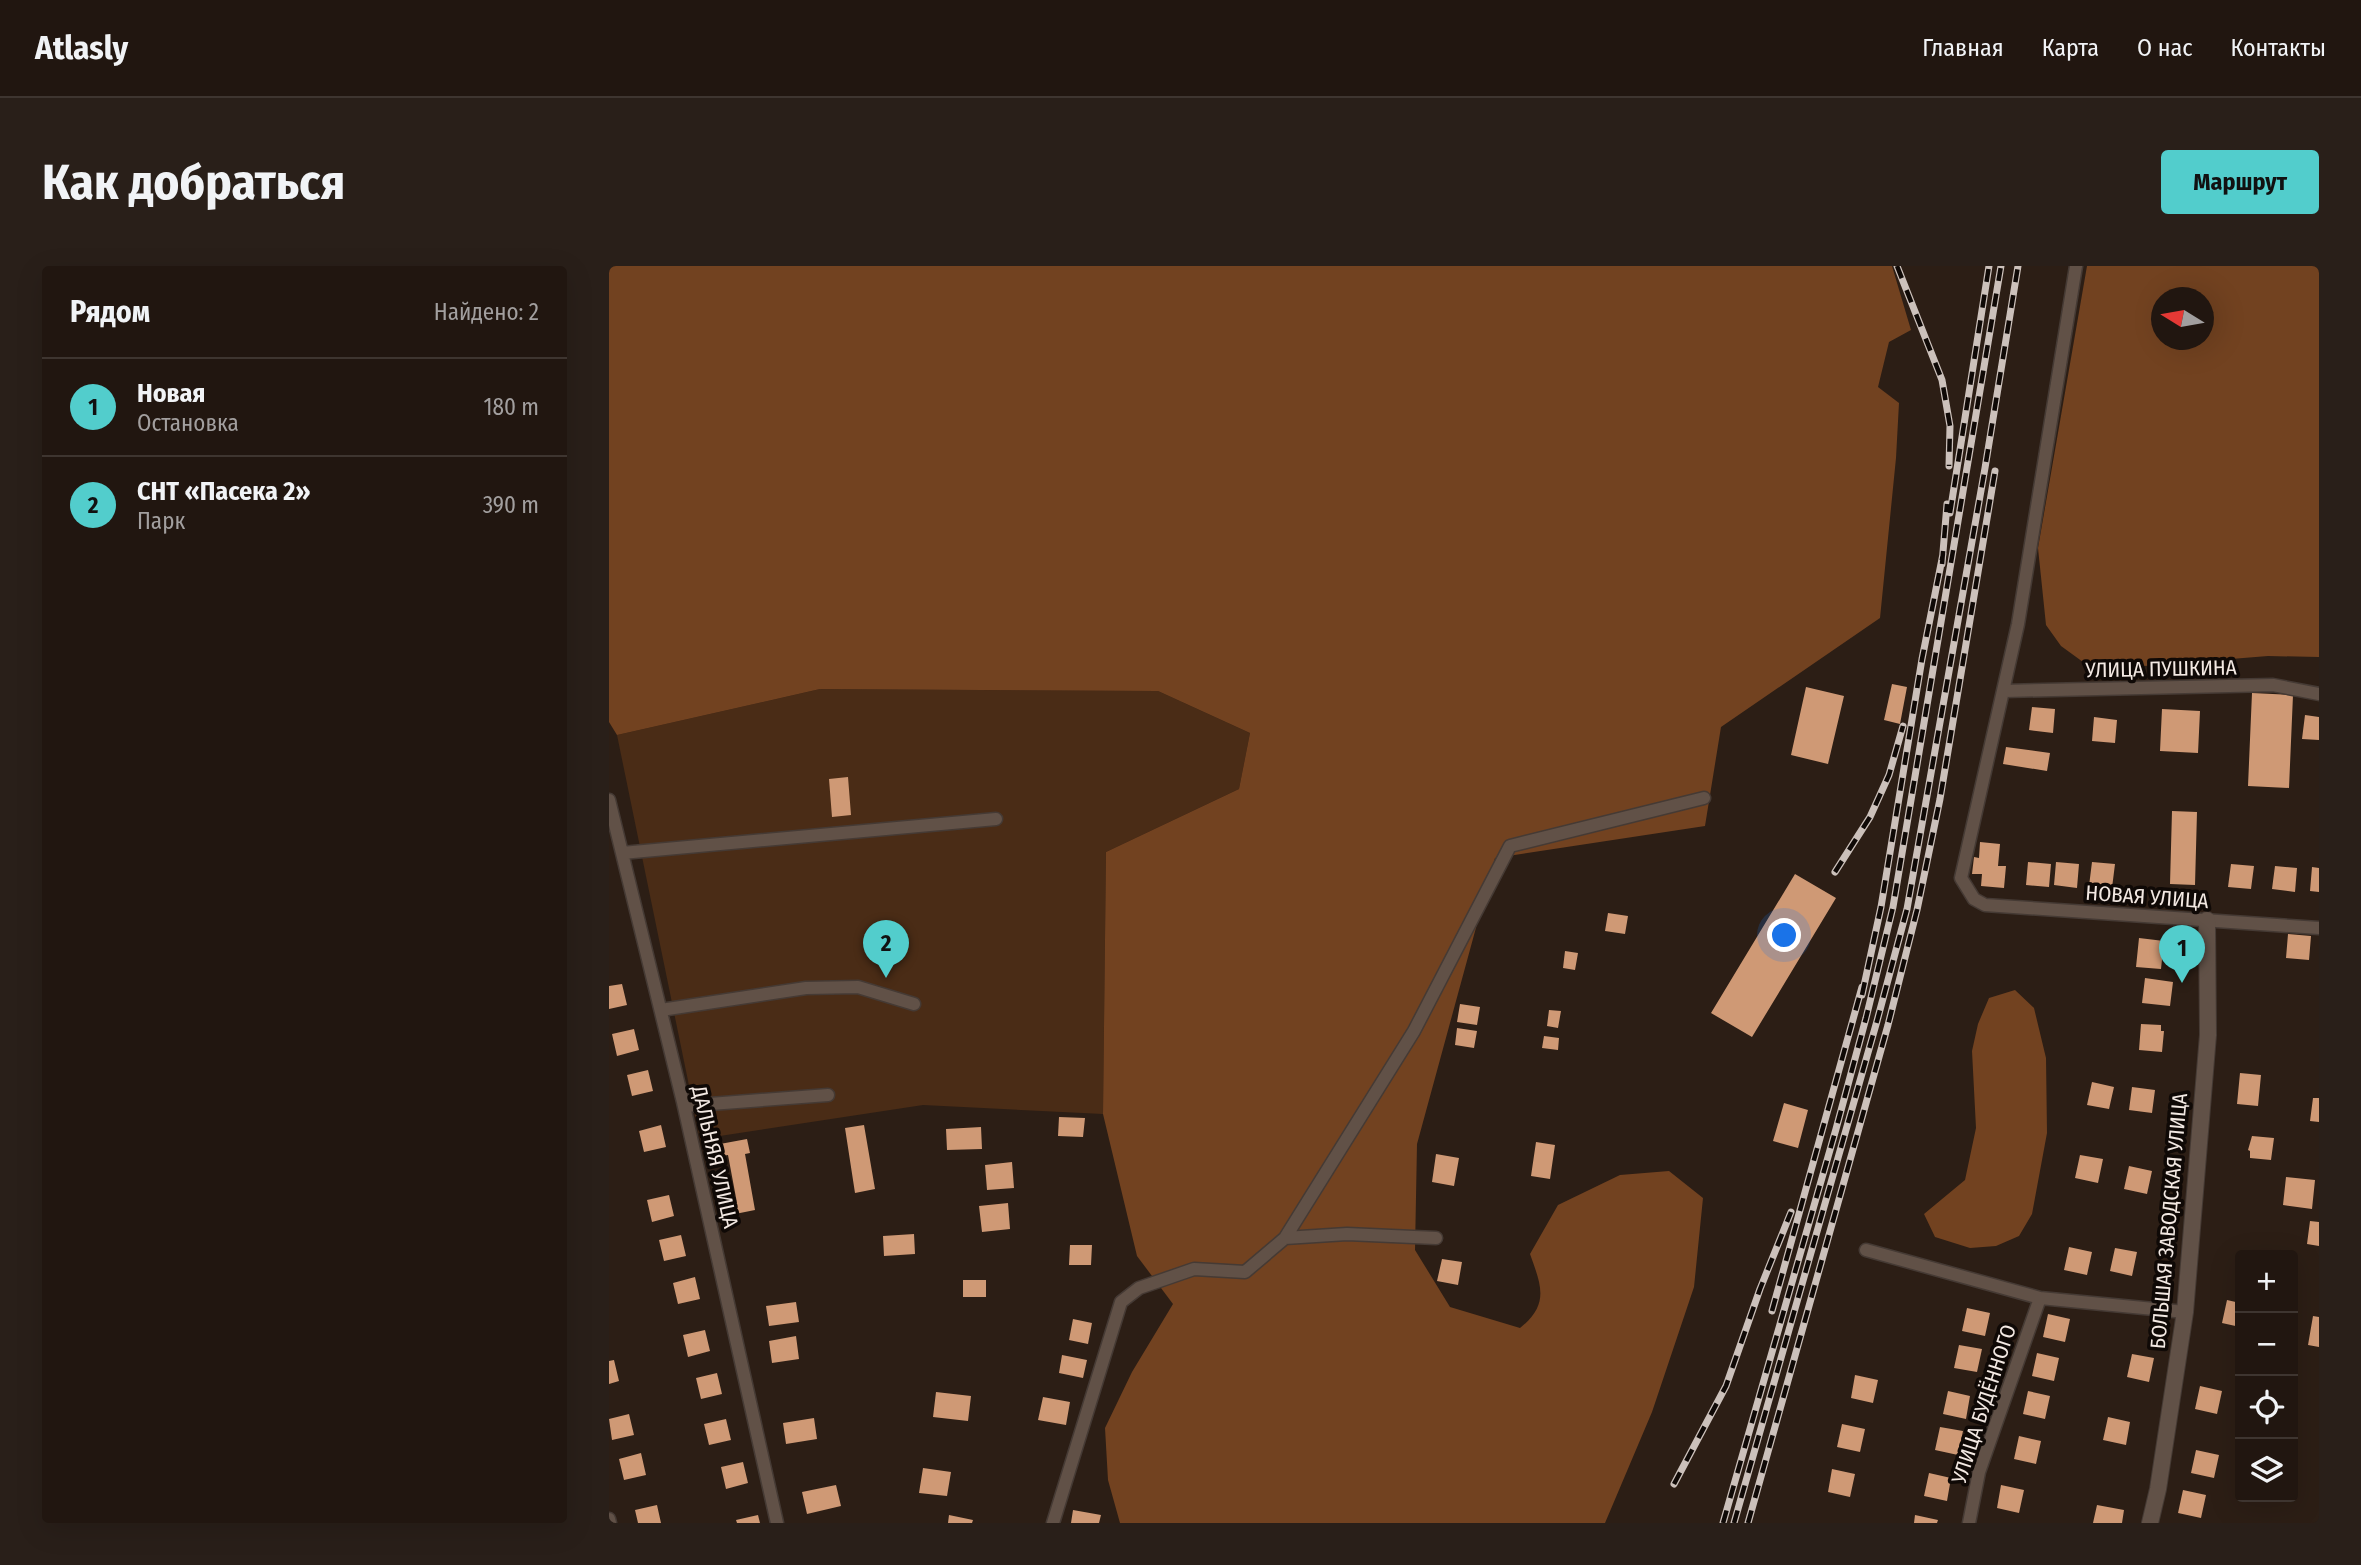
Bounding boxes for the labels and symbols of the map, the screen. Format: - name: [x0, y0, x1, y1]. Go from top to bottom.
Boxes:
- north arrow: [2151, 287, 2214, 350]
- street label: УЛИЦА ПУШКИНА: [2084, 655, 2237, 683]
- street label: НОВАЯ УЛИЦА: [2085, 880, 2209, 914]
- your location: [1767, 918, 1801, 952]
- pin: 2: [863, 920, 909, 978]
- pin: 1: [2159, 925, 2205, 983]
- street label: ДАЛЬНЯЯ УЛИЦА: [686, 1082, 744, 1231]
- street label: БОЛЬШАЯ ЗАВОДСКАЯ УЛИЦА: [2145, 1092, 2193, 1350]
- street label: УЛИЦА БУДЁННОГО: [1946, 1321, 2022, 1488]

